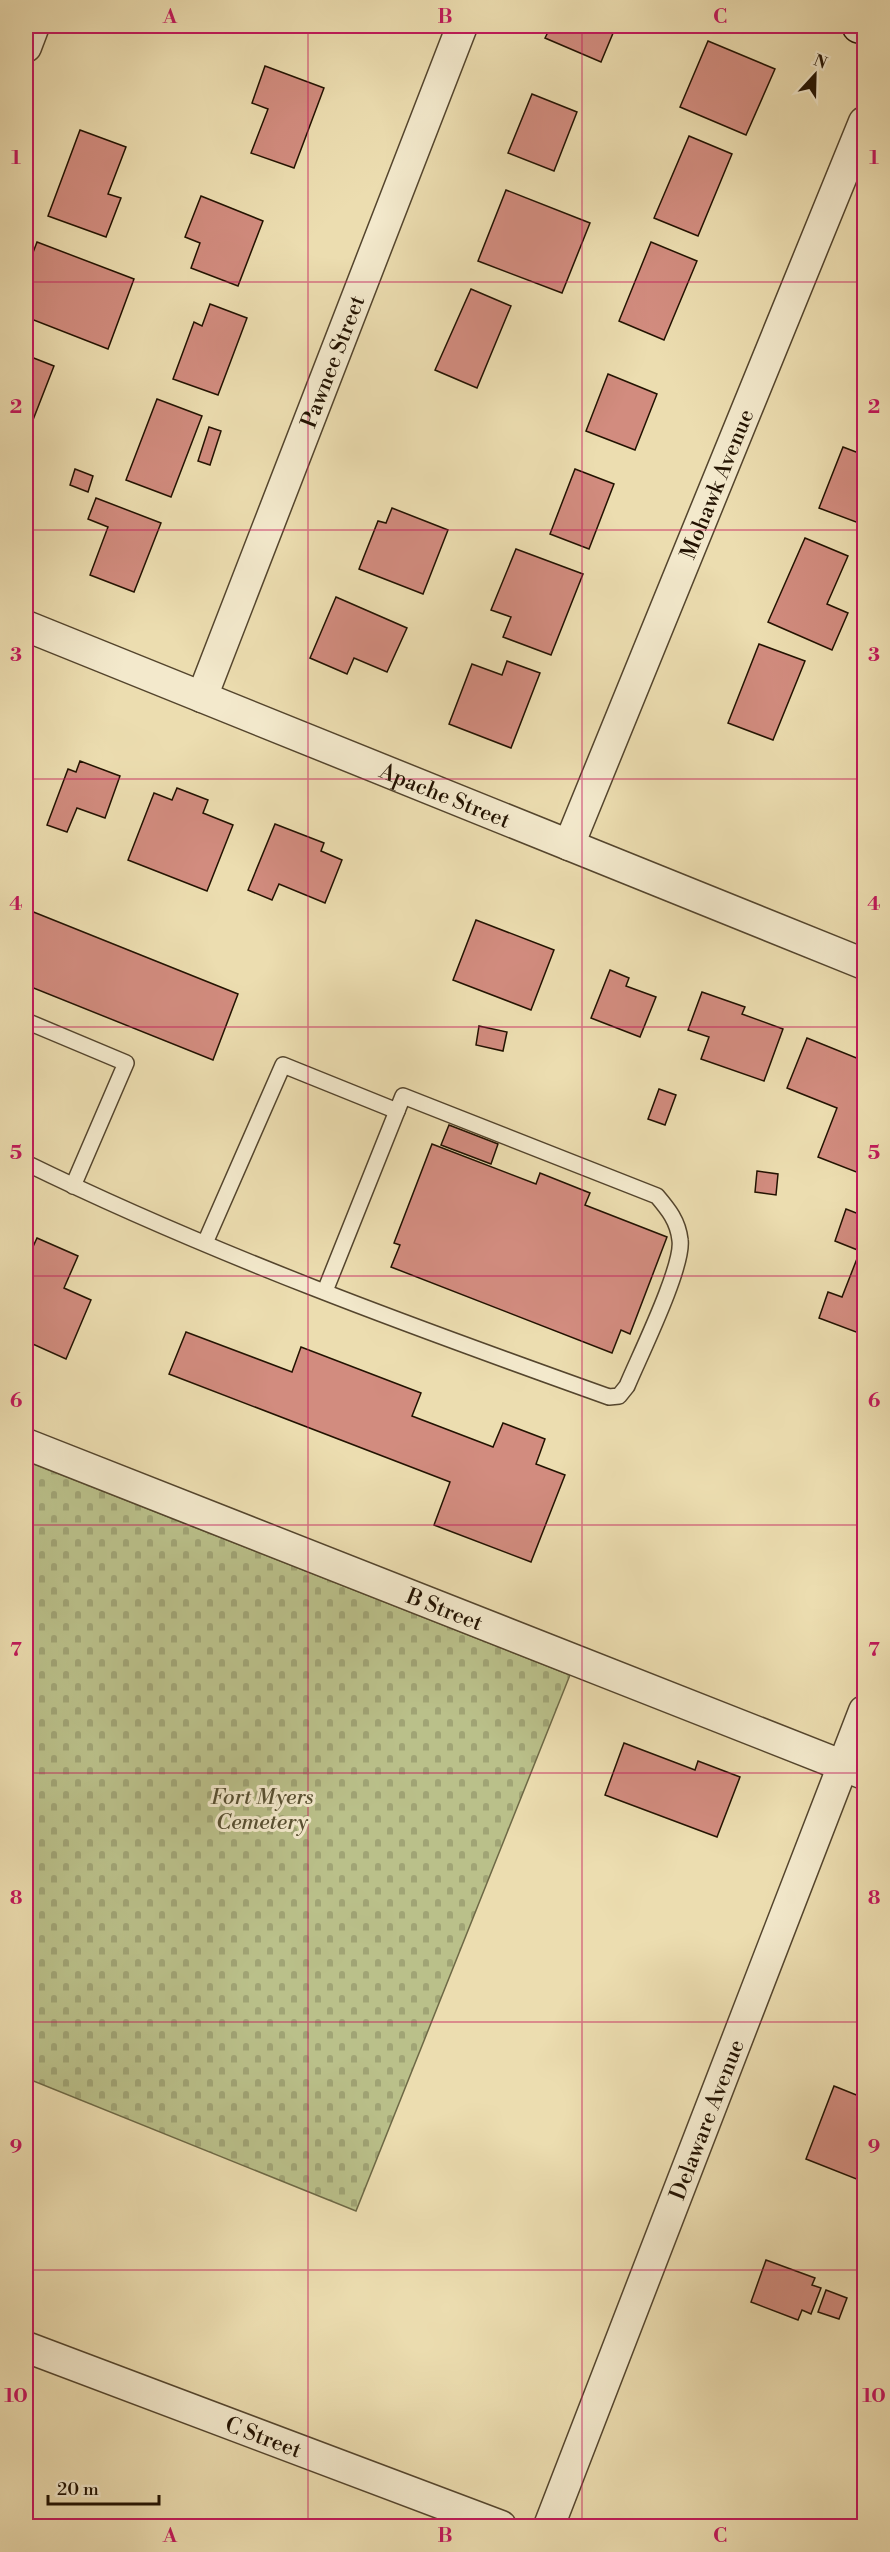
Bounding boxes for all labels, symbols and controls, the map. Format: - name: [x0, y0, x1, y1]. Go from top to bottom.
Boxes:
- text: A: [162, 5, 178, 30]
- text: B: [437, 5, 453, 30]
- text: C: [713, 5, 727, 30]
- north arrow: [785, 45, 845, 105]
- text: N: [811, 50, 830, 74]
- text: 1: [11, 146, 21, 171]
- text: 1: [869, 146, 879, 171]
- street label: Pawnee Street: [296, 292, 371, 432]
- text: 2: [10, 395, 22, 420]
- text: 2: [868, 395, 880, 420]
- street label: Mohawk Avenue: [675, 405, 760, 564]
- text: 3: [10, 643, 22, 668]
- text: 3: [868, 643, 880, 668]
- street label: Apache Street: [374, 758, 514, 835]
- text: 4: [9, 892, 23, 917]
- text: 4: [867, 892, 881, 917]
- text: 5: [10, 1141, 22, 1166]
- text: 5: [868, 1141, 880, 1166]
- text: 6: [10, 1389, 23, 1414]
- text: 6: [868, 1389, 881, 1414]
- street label: B Street: [401, 1583, 486, 1638]
- text: 7: [10, 1638, 22, 1663]
- text: 7: [868, 1638, 880, 1663]
- park label: Fort Myers Cemetery: [210, 1784, 314, 1836]
- text: 8: [10, 1886, 23, 1911]
- text: 8: [868, 1886, 881, 1911]
- street label: Delaware Avenue: [664, 2036, 751, 2204]
- text: 9: [10, 2135, 22, 2160]
- text: 9: [868, 2135, 880, 2160]
- text: 10: [4, 2384, 28, 2409]
- text: 10: [862, 2384, 886, 2409]
- street label: C Street: [221, 2411, 305, 2465]
- scale bar: [48, 2468, 159, 2506]
- text: 20 m: [57, 2478, 99, 2501]
- text: A: [162, 2524, 178, 2549]
- text: B: [437, 2524, 453, 2549]
- text: C: [713, 2524, 727, 2549]

